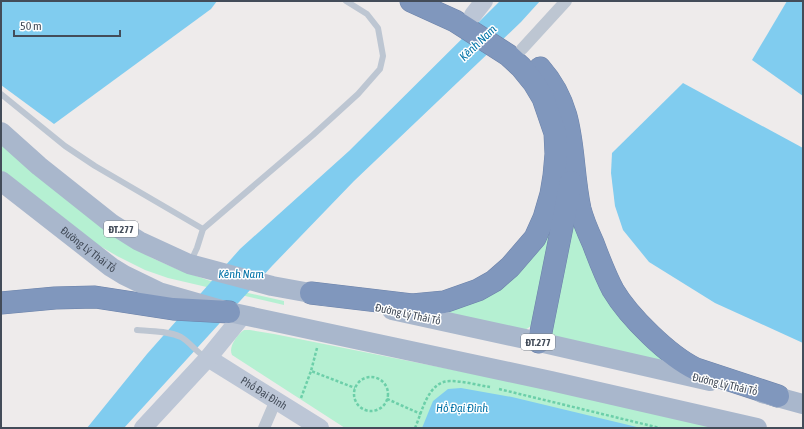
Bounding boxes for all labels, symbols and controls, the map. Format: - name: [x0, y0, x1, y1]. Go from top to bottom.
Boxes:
- scale bar: [14, 12, 120, 38]
- text: 50 m: [20, 19, 42, 33]
- water label: Kênh Nam: [457, 22, 500, 64]
- road number: ĐT.277: [104, 221, 138, 237]
- street label: Đường Lý Thái Tổ: [58, 224, 119, 275]
- water label: Kênh Nam: [218, 267, 264, 281]
- street label: Đường Lý Thái Tổ: [374, 300, 442, 327]
- road number: ĐT.277: [521, 334, 555, 350]
- street label: Đường Lý Thái Tổ: [691, 370, 759, 397]
- street label: Phố Đại Đình: [239, 374, 289, 412]
- water label: Hồ Đại Đình: [436, 401, 488, 415]

